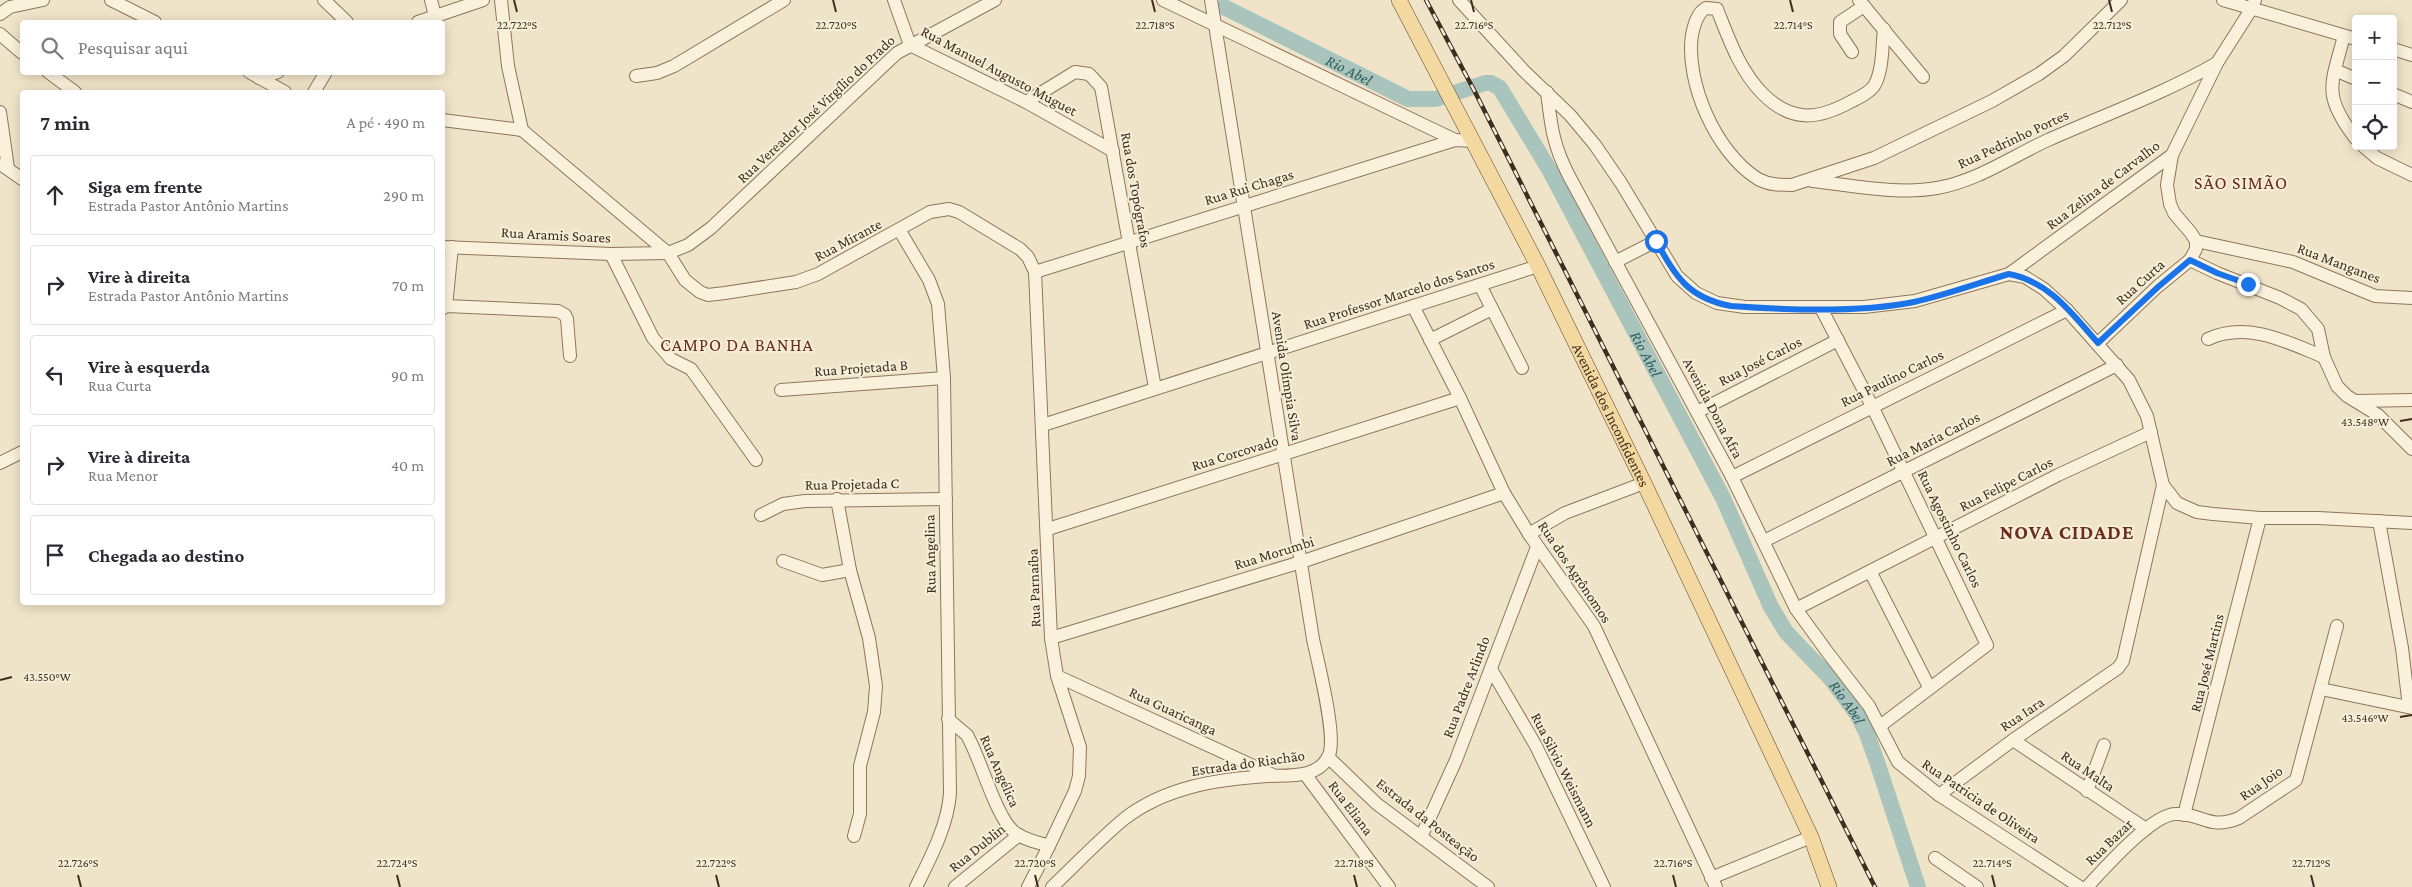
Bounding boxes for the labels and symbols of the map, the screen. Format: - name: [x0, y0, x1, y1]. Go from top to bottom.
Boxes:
- text: 22.722°S: [497, 18, 538, 32]
- text: 22.720°S: [815, 18, 857, 32]
- text: 22.718°S: [1135, 18, 1175, 32]
- text: 22.716°S: [1455, 18, 1494, 32]
- text: 22.714°S: [1773, 18, 1813, 32]
- text: 22.712°S: [2093, 18, 2132, 32]
- street label: Rua Manuel Augusto Muguet: [918, 23, 1081, 120]
- street label: Rua Vereador José Virgílio do Prado: [734, 32, 899, 187]
- water label: Rio Abel: [1324, 51, 1376, 89]
- street label: Rua Pedrinho Portes: [1955, 106, 2071, 172]
- street label: Rua dos Topógrafos: [1117, 131, 1154, 249]
- street label: Rua Zelina de Carvalho: [2043, 137, 2163, 233]
- street label: Rua Rui Chagas: [1202, 166, 1296, 209]
- district label: SÃO SIMÃO: [2194, 173, 2288, 193]
- street label: Rua Mirante: [812, 215, 885, 264]
- street label: Rua Aramis Soares: [501, 224, 611, 246]
- route start: [1645, 230, 1668, 253]
- street label: Rua Manganes: [2295, 240, 2383, 287]
- street label: Rua Professor Marcelo dos Santos: [1302, 255, 1497, 332]
- street label: Rua Curta: [2112, 256, 2168, 308]
- route end: [2237, 273, 2260, 296]
- street label: Avenida Olímpia Silva: [1268, 310, 1305, 442]
- water label: Rio Abel: [1628, 328, 1666, 380]
- street label: Rua José Carlos: [1716, 333, 1805, 390]
- district label: CAMPO DA BANHA: [660, 335, 814, 355]
- street label: Avenida dos Inconfidentes: [1569, 341, 1653, 489]
- street label: Rua Paulino Carlos: [1838, 346, 1946, 410]
- street label: Avenida Dona Afra: [1680, 355, 1746, 461]
- street label: Rua Projetada B: [814, 357, 908, 380]
- street label: Rua Maria Carlos: [1884, 409, 1982, 469]
- text: 43.548°W: [2341, 415, 2389, 429]
- street label: Rua Corcovado: [1190, 432, 1280, 474]
- street label: Rua Felipe Carlos: [1957, 453, 2056, 515]
- street label: Rua Agostinho Carlos: [1914, 468, 1985, 591]
- street label: Rua Projetada C: [805, 475, 900, 494]
- street label: Rua Angelina: [921, 514, 940, 594]
- street label: Rua dos Agrônomos: [1534, 518, 1615, 626]
- district label: NOVA CIDADE: [2000, 521, 2134, 543]
- street label: Rua Morumbi: [1232, 533, 1316, 573]
- street label: Rua Parnaíba: [1025, 548, 1043, 628]
- street label: Rua José Martins: [2187, 612, 2228, 714]
- street label: Rua Padre Arlindo: [1439, 634, 1493, 740]
- text: 43.550°W: [23, 670, 71, 684]
- water label: Rio Abel: [1826, 677, 1869, 727]
- street label: Rua Guaricanga: [1126, 684, 1219, 739]
- street label: Rua Iara: [1997, 694, 2047, 734]
- street label: Rua Silvio Weismann: [1528, 710, 1600, 830]
- text: 43.546°W: [2341, 711, 2389, 725]
- street label: Rua Angélica: [976, 732, 1023, 810]
- street label: Estrada do Riachão: [1190, 747, 1306, 779]
- street label: Rua Malta: [2058, 747, 2118, 795]
- street label: Rua Patricia de Oliveira: [1919, 756, 2043, 846]
- street label: Rua Joio: [2236, 762, 2286, 804]
- street label: Estrada da Posteação: [1373, 775, 1483, 866]
- street label: Rua Eliana: [1325, 778, 1377, 838]
- street label: Rua Bazar: [2082, 815, 2136, 868]
- street label: Rua Dublin: [946, 821, 1008, 875]
- text: 22.726°S: [58, 856, 99, 870]
- text: 22.724°S: [377, 856, 418, 870]
- text: 22.722°S: [696, 856, 737, 870]
- text: 22.720°S: [1014, 856, 1056, 870]
- text: 22.718°S: [1334, 856, 1374, 870]
- text: 22.716°S: [1654, 856, 1693, 870]
- text: 22.714°S: [1972, 856, 2012, 870]
- text: 22.712°S: [2292, 856, 2331, 870]

